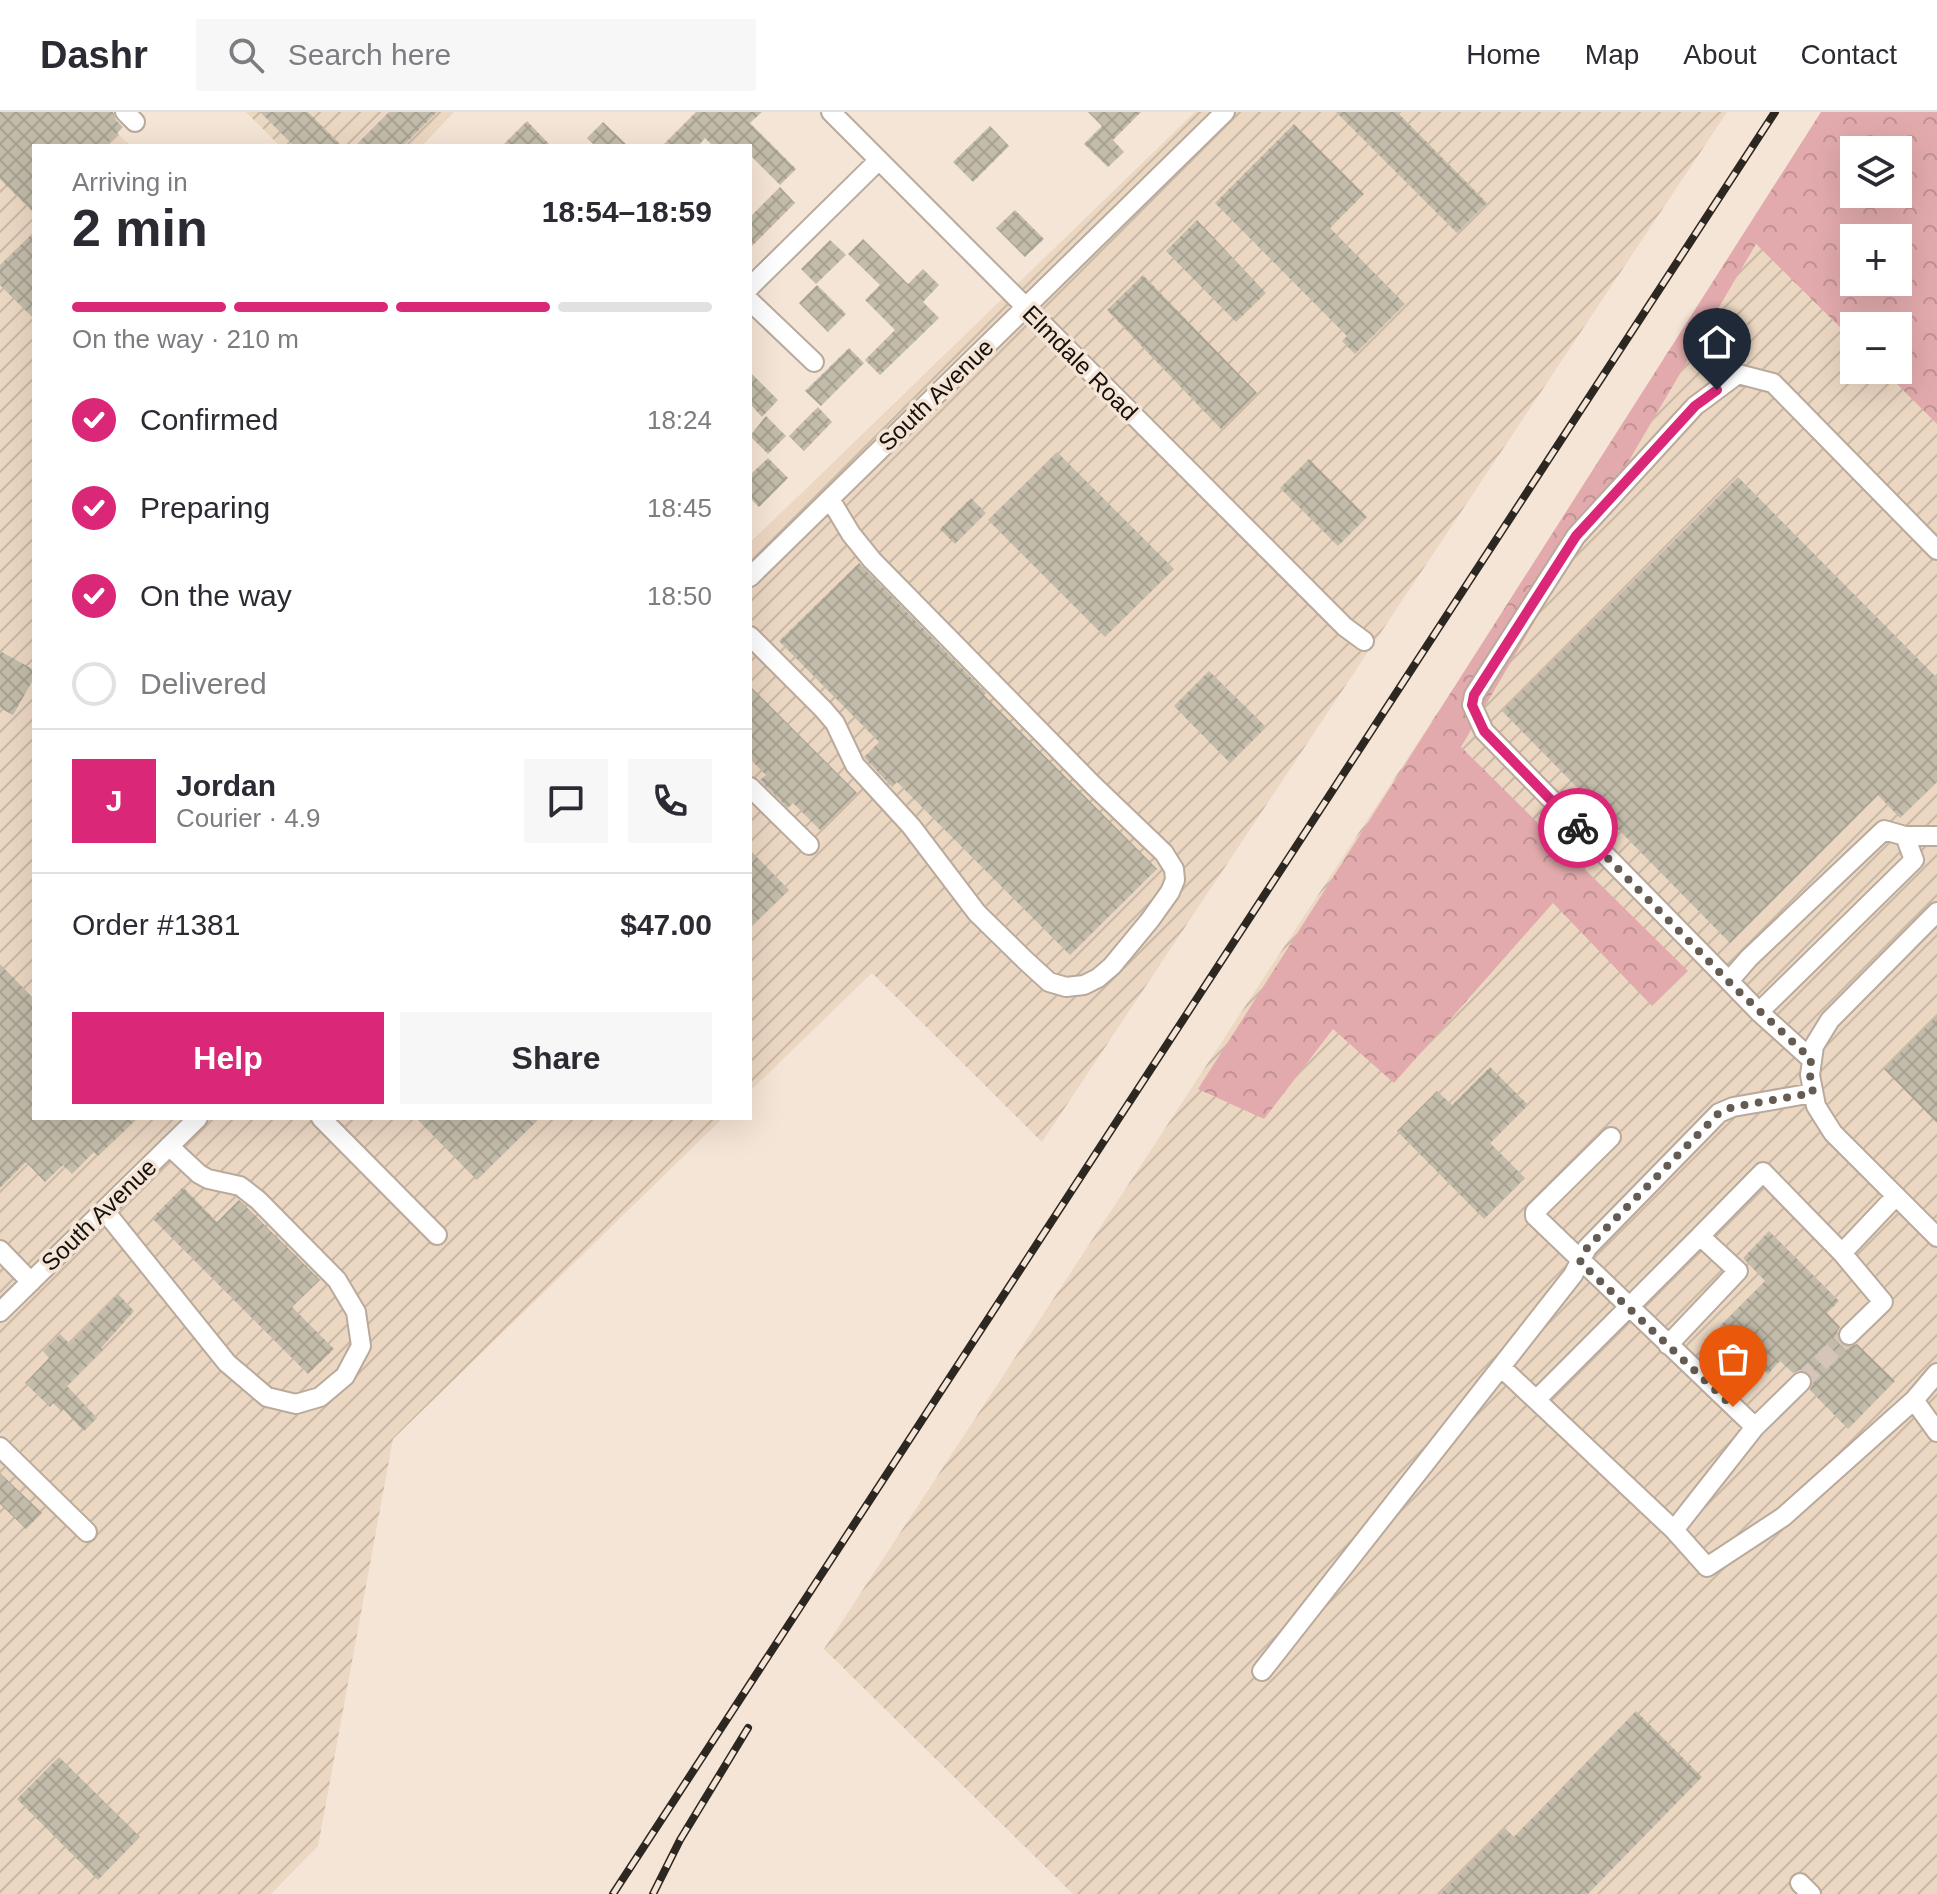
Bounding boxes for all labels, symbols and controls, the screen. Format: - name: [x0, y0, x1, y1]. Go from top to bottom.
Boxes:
- search box: [196, 19, 756, 91]
- icon: search: [224, 33, 268, 77]
- text: Dashr: [40, 34, 148, 76]
- text: Search here: [288, 38, 451, 71]
- text: Home: [1466, 39, 1541, 70]
- text: Map: [1585, 39, 1639, 70]
- text: About: [1683, 39, 1757, 70]
- text: Contact: [1801, 39, 1897, 70]
- map controls: [1840, 136, 1912, 384]
- button: layers: [1840, 136, 1912, 208]
- text: Arriving in: [72, 167, 188, 197]
- text: 18:54–18:59: [542, 195, 712, 228]
- text: 2 min: [72, 199, 208, 257]
- button: +: [1840, 224, 1912, 296]
- street label: Elmdale Road: [1018, 300, 1143, 425]
- pin: [1683, 308, 1751, 390]
- button: −: [1840, 312, 1912, 384]
- icon: home: [1695, 320, 1739, 364]
- text: On the way · 210 m: [72, 324, 299, 354]
- street label: South Avenue: [873, 333, 999, 456]
- icon: check: [72, 398, 116, 442]
- text: Confirmed: [140, 403, 278, 436]
- text: 18:24: [647, 405, 712, 435]
- icon: check: [72, 486, 116, 530]
- text: Preparing: [140, 491, 270, 524]
- text: 18:45: [647, 493, 712, 523]
- icon: check: [72, 574, 116, 618]
- text: On the way: [140, 579, 292, 612]
- text: 18:50: [647, 581, 712, 611]
- text: Delivered: [140, 667, 267, 700]
- button: chat: [524, 759, 608, 843]
- button: phone: [628, 759, 712, 843]
- text: Jordan: [176, 769, 276, 802]
- text: J: [106, 784, 122, 817]
- courier: [1538, 788, 1618, 868]
- text: Courier · 4.9: [176, 803, 321, 833]
- icon: bike: [1556, 806, 1600, 850]
- text: Order #1381: [72, 908, 240, 941]
- text: $47.00: [620, 908, 712, 941]
- button: Help: [72, 1012, 384, 1104]
- button: Share: [400, 1012, 712, 1104]
- street label: South Avenue: [36, 1153, 162, 1276]
- pin: [1699, 1325, 1767, 1407]
- icon: bag: [1711, 1337, 1755, 1381]

